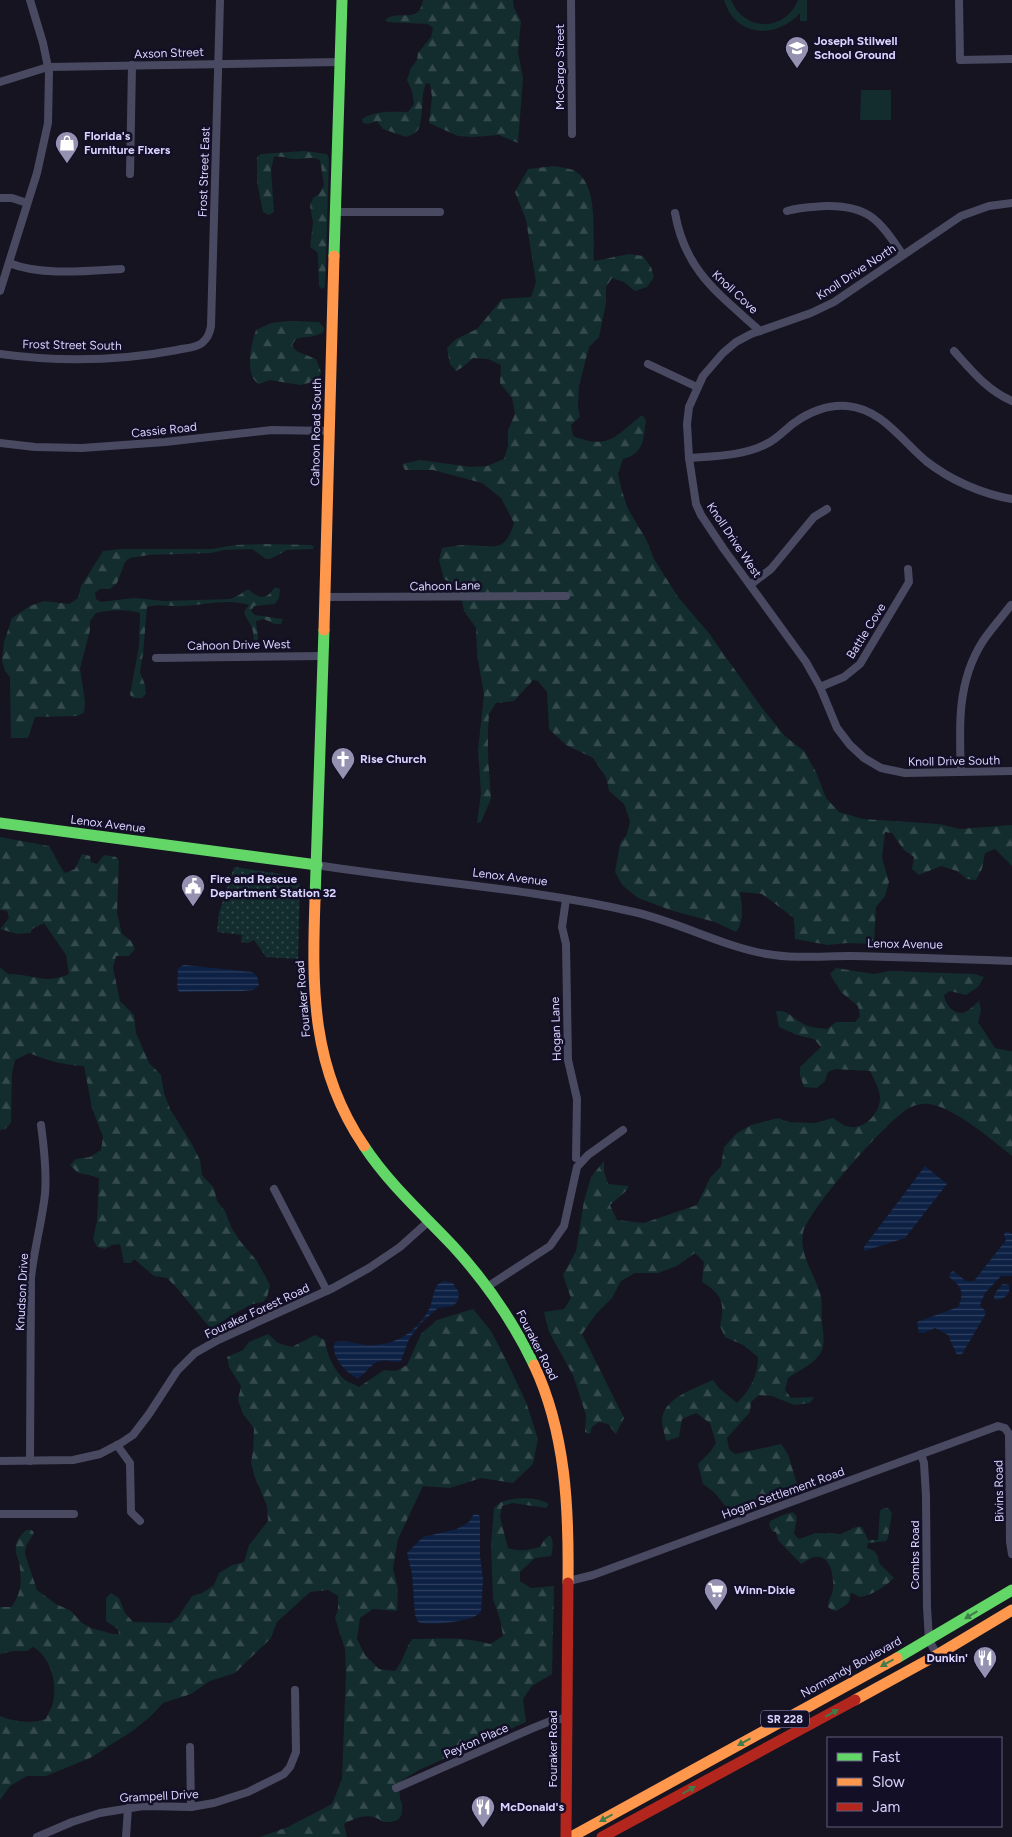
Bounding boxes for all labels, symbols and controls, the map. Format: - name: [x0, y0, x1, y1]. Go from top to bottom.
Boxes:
- street label: McCargo Street: [553, 24, 567, 110]
- place label: Joseph Stilwell School Ground: [814, 34, 897, 62]
- school or university icon: Joseph Stilwell School Ground: [784, 35, 810, 69]
- street label: Axson Street: [134, 45, 205, 61]
- street label: Frost Street East: [195, 126, 213, 217]
- place label: Florida's Furniture Fixers: [84, 129, 171, 157]
- shop icon: Florida's Furniture Fixers: [54, 130, 80, 164]
- street label: Knoll Drive North: [814, 241, 898, 303]
- street label: Knoll Cove: [709, 267, 761, 317]
- street label: Frost Street South: [22, 337, 122, 353]
- street label: Cahoon Road South: [308, 378, 324, 486]
- street label: Cassie Road: [131, 420, 197, 440]
- street label: Knoll Drive West: [704, 500, 765, 581]
- street label: Cahoon Lane: [410, 578, 481, 594]
- street label: Battle Cove: [843, 600, 889, 661]
- street label: Cahoon Drive West: [187, 637, 291, 653]
- church icon: Rise Church: [330, 746, 356, 780]
- place label: Rise Church: [360, 752, 426, 766]
- street label: Knoll Drive South: [908, 753, 1000, 769]
- street label: Lenox Avenue: [70, 812, 147, 836]
- street label: Lenox Avenue: [472, 865, 549, 889]
- place label: Fire and Rescue Department Station 32: [210, 872, 336, 900]
- public building icon: Fire and Rescue Department Station 32: [180, 873, 206, 907]
- street label: Lenox Avenue: [867, 936, 943, 952]
- street label: Fouraker Road: [293, 960, 313, 1038]
- street label: Hogan Lane: [548, 996, 564, 1061]
- street label: Knudson Drive: [13, 1252, 31, 1331]
- street label: Fouraker Forest Road: [202, 1281, 312, 1341]
- street label: Fouraker Road: [513, 1307, 561, 1383]
- street label: Bivins Road: [991, 1460, 1007, 1522]
- street label: Hogan Settlement Road: [720, 1464, 846, 1522]
- street label: Combs Road: [908, 1520, 922, 1590]
- supermarket icon: Winn-Dixie: [703, 1577, 729, 1611]
- place label: Winn-Dixie: [734, 1583, 796, 1597]
- one-way arrow: [964, 1610, 977, 1619]
- street label: Normandy Boulevard: [798, 1633, 904, 1701]
- restaurant icon: Dunkin': [972, 1645, 998, 1679]
- place label: Dunkin': [927, 1651, 968, 1665]
- one-way arrow: [879, 1659, 894, 1667]
- one-way arrow: [825, 1708, 838, 1717]
- street label: Fouraker Road: [546, 1710, 560, 1788]
- road number: SR 228: [761, 1710, 809, 1728]
- street label: Peyton Place: [441, 1720, 511, 1762]
- one-way arrow: [738, 1737, 751, 1746]
- legend: [827, 1737, 1002, 1827]
- text: Fast: [872, 1748, 901, 1766]
- text: Slow: [872, 1773, 905, 1791]
- one-way arrow: [682, 1786, 695, 1795]
- street label: Grampell Drive: [119, 1787, 199, 1805]
- restaurant icon: McDonald's: [470, 1794, 496, 1828]
- text: Jam: [872, 1798, 900, 1816]
- place label: McDonald's: [500, 1800, 564, 1814]
- one-way arrow: [598, 1814, 613, 1822]

